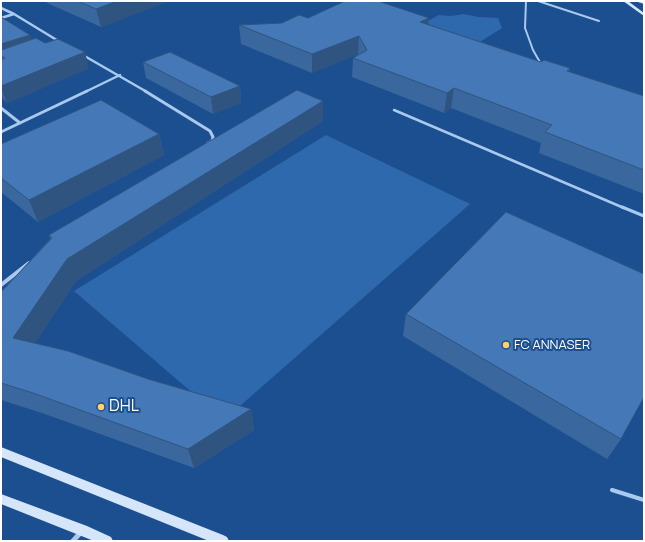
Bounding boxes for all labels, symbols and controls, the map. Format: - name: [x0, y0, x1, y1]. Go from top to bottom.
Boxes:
- place label: FC ANNASER: [514, 337, 590, 353]
- marker: FC ANNASER: [501, 340, 511, 350]
- place label: DHL: [109, 397, 139, 417]
- marker: DHL: [96, 402, 106, 412]

